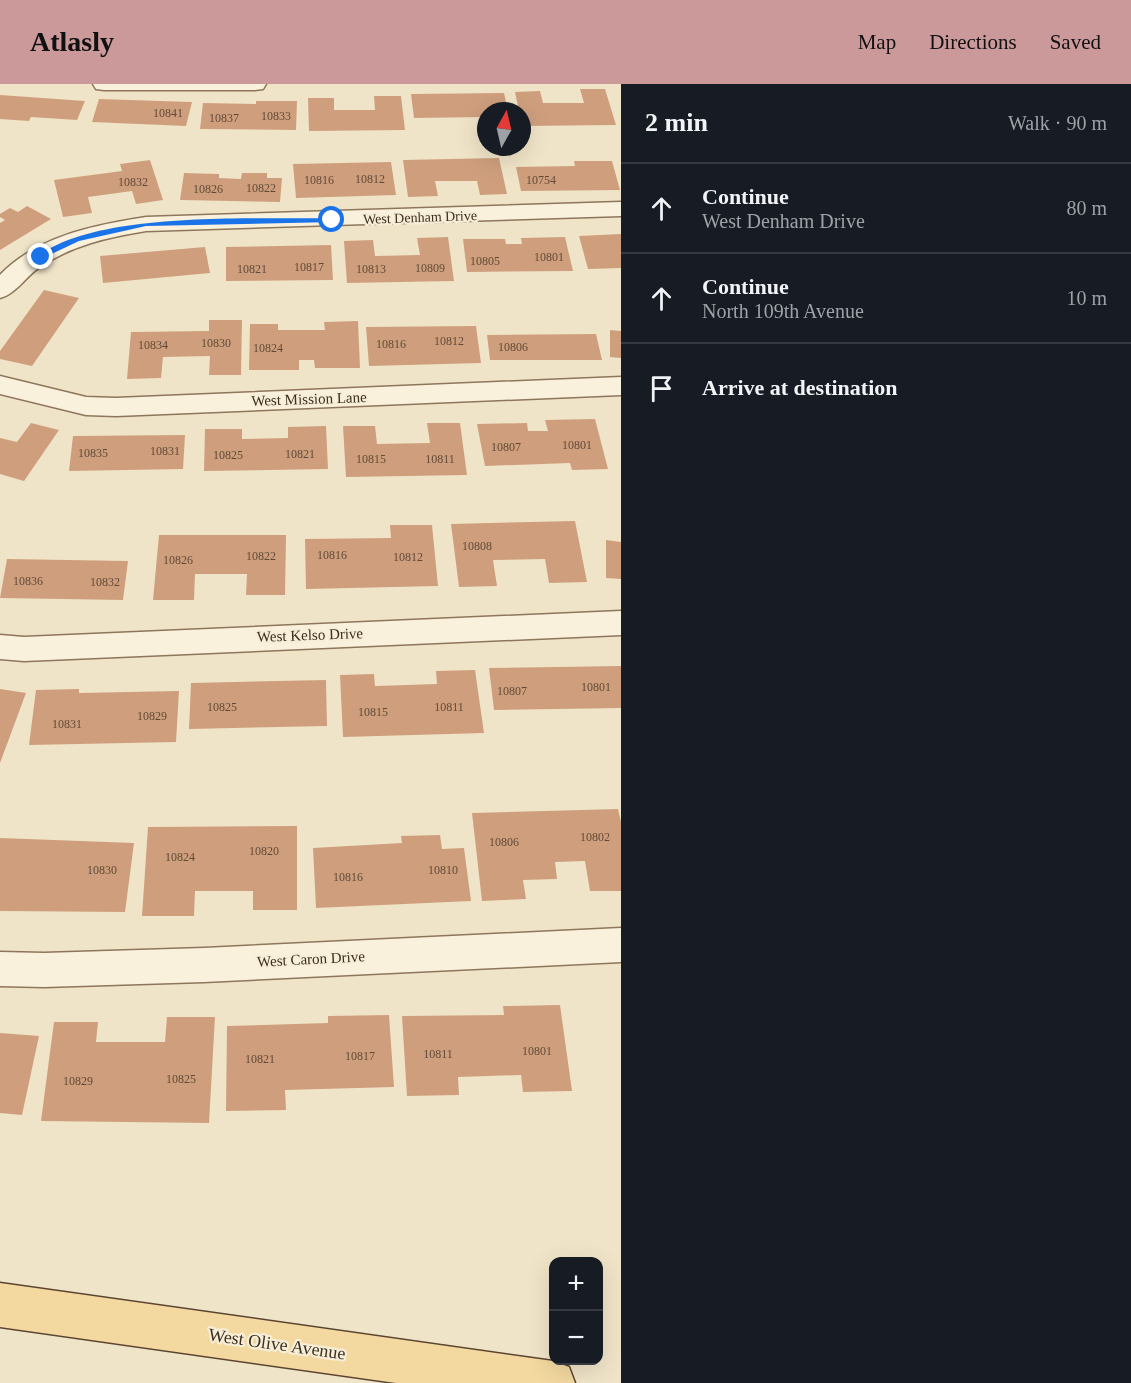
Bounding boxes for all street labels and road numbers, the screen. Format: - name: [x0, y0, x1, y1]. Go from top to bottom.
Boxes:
- street label: West Denham Drive: [363, 208, 477, 227]
- street label: West Mission Lane: [251, 389, 367, 409]
- street label: West Kelso Drive: [257, 625, 364, 645]
- street label: West Caron Drive: [257, 948, 366, 970]
- street label: West Olive Avenue: [207, 1324, 347, 1364]

